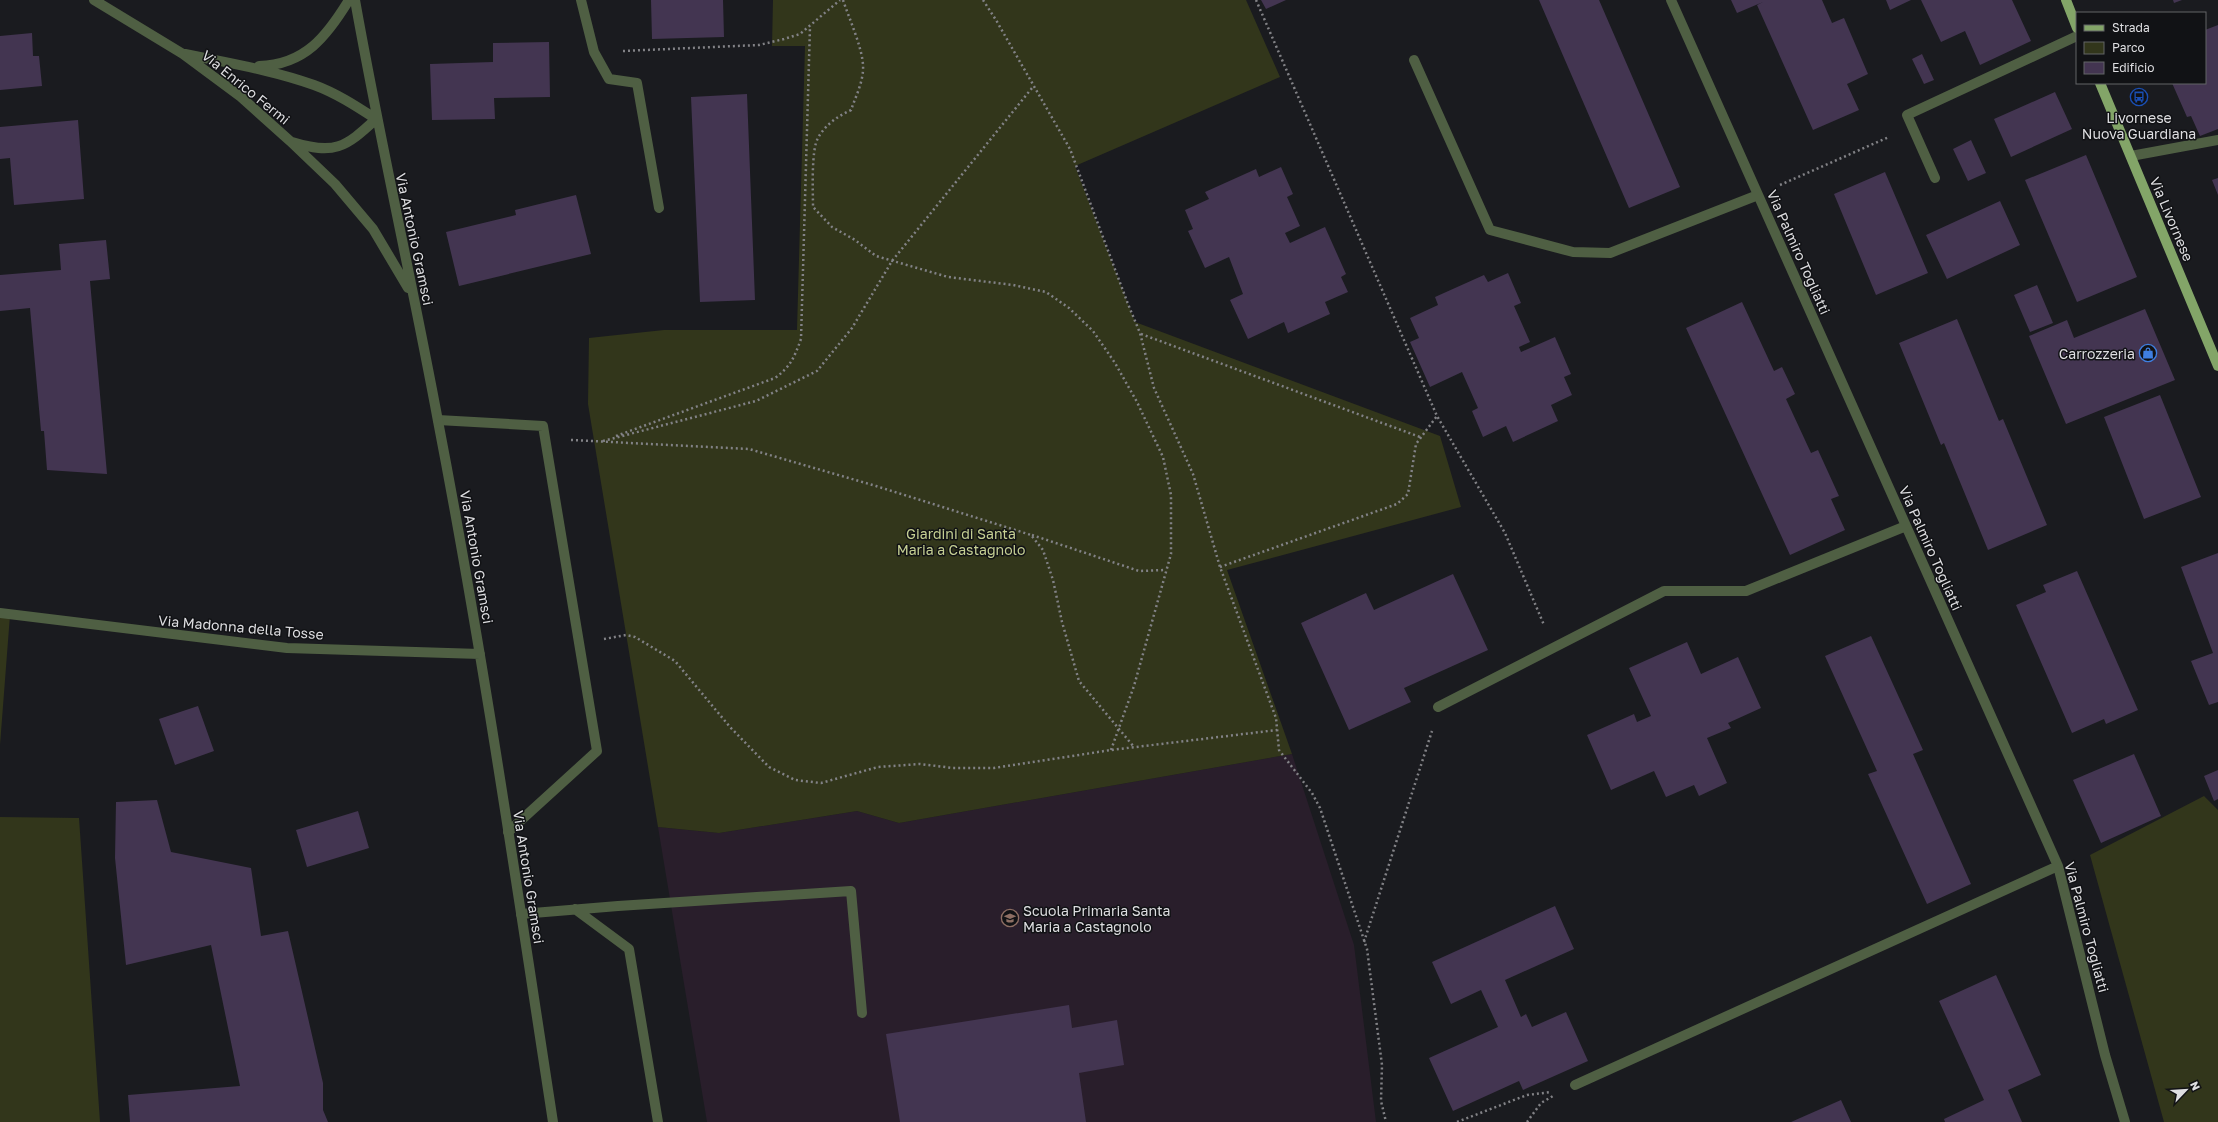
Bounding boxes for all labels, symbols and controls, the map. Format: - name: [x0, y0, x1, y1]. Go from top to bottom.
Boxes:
- legend: [2076, 12, 2206, 84]
- text: Strada: [2112, 20, 2150, 35]
- text: Parco: [2112, 40, 2145, 55]
- street label: Via Enrico Fermi: [199, 46, 293, 128]
- text: Edificio: [2112, 60, 2154, 75]
- bus stop icon: Livornese Nuova Guardiana: [2129, 87, 2149, 107]
- place label: Livornese Nuova Guardiana: [2082, 109, 2196, 142]
- street label: Via Antonio Gramsci: [393, 171, 437, 307]
- street label: Via Livornese: [2147, 174, 2197, 264]
- street label: Via Palmiro Togliatti: [1764, 187, 1834, 317]
- shop icon: Carrozzeria: [2138, 343, 2158, 363]
- place label: Carrozzeria: [2059, 345, 2135, 362]
- street label: Via Palmiro Togliatti: [1896, 483, 1966, 613]
- street label: Via Antonio Gramsci: [457, 489, 497, 625]
- park label: Giardini di Santa Maria a Castagnolo: [897, 525, 1025, 558]
- street label: Via Madonna della Tosse: [158, 611, 324, 643]
- street label: Via Antonio Gramsci: [510, 809, 548, 945]
- street label: Via Palmiro Togliatti: [2061, 860, 2113, 994]
- place label: Scuola Primaria Santa Maria a Castagnolo: [1023, 902, 1171, 935]
- school or university icon: Scuola Primaria Santa Maria a Castagnolo: [1000, 908, 1020, 928]
- north arrow: [2166, 1070, 2206, 1110]
- text: N: [2188, 1079, 2203, 1092]

